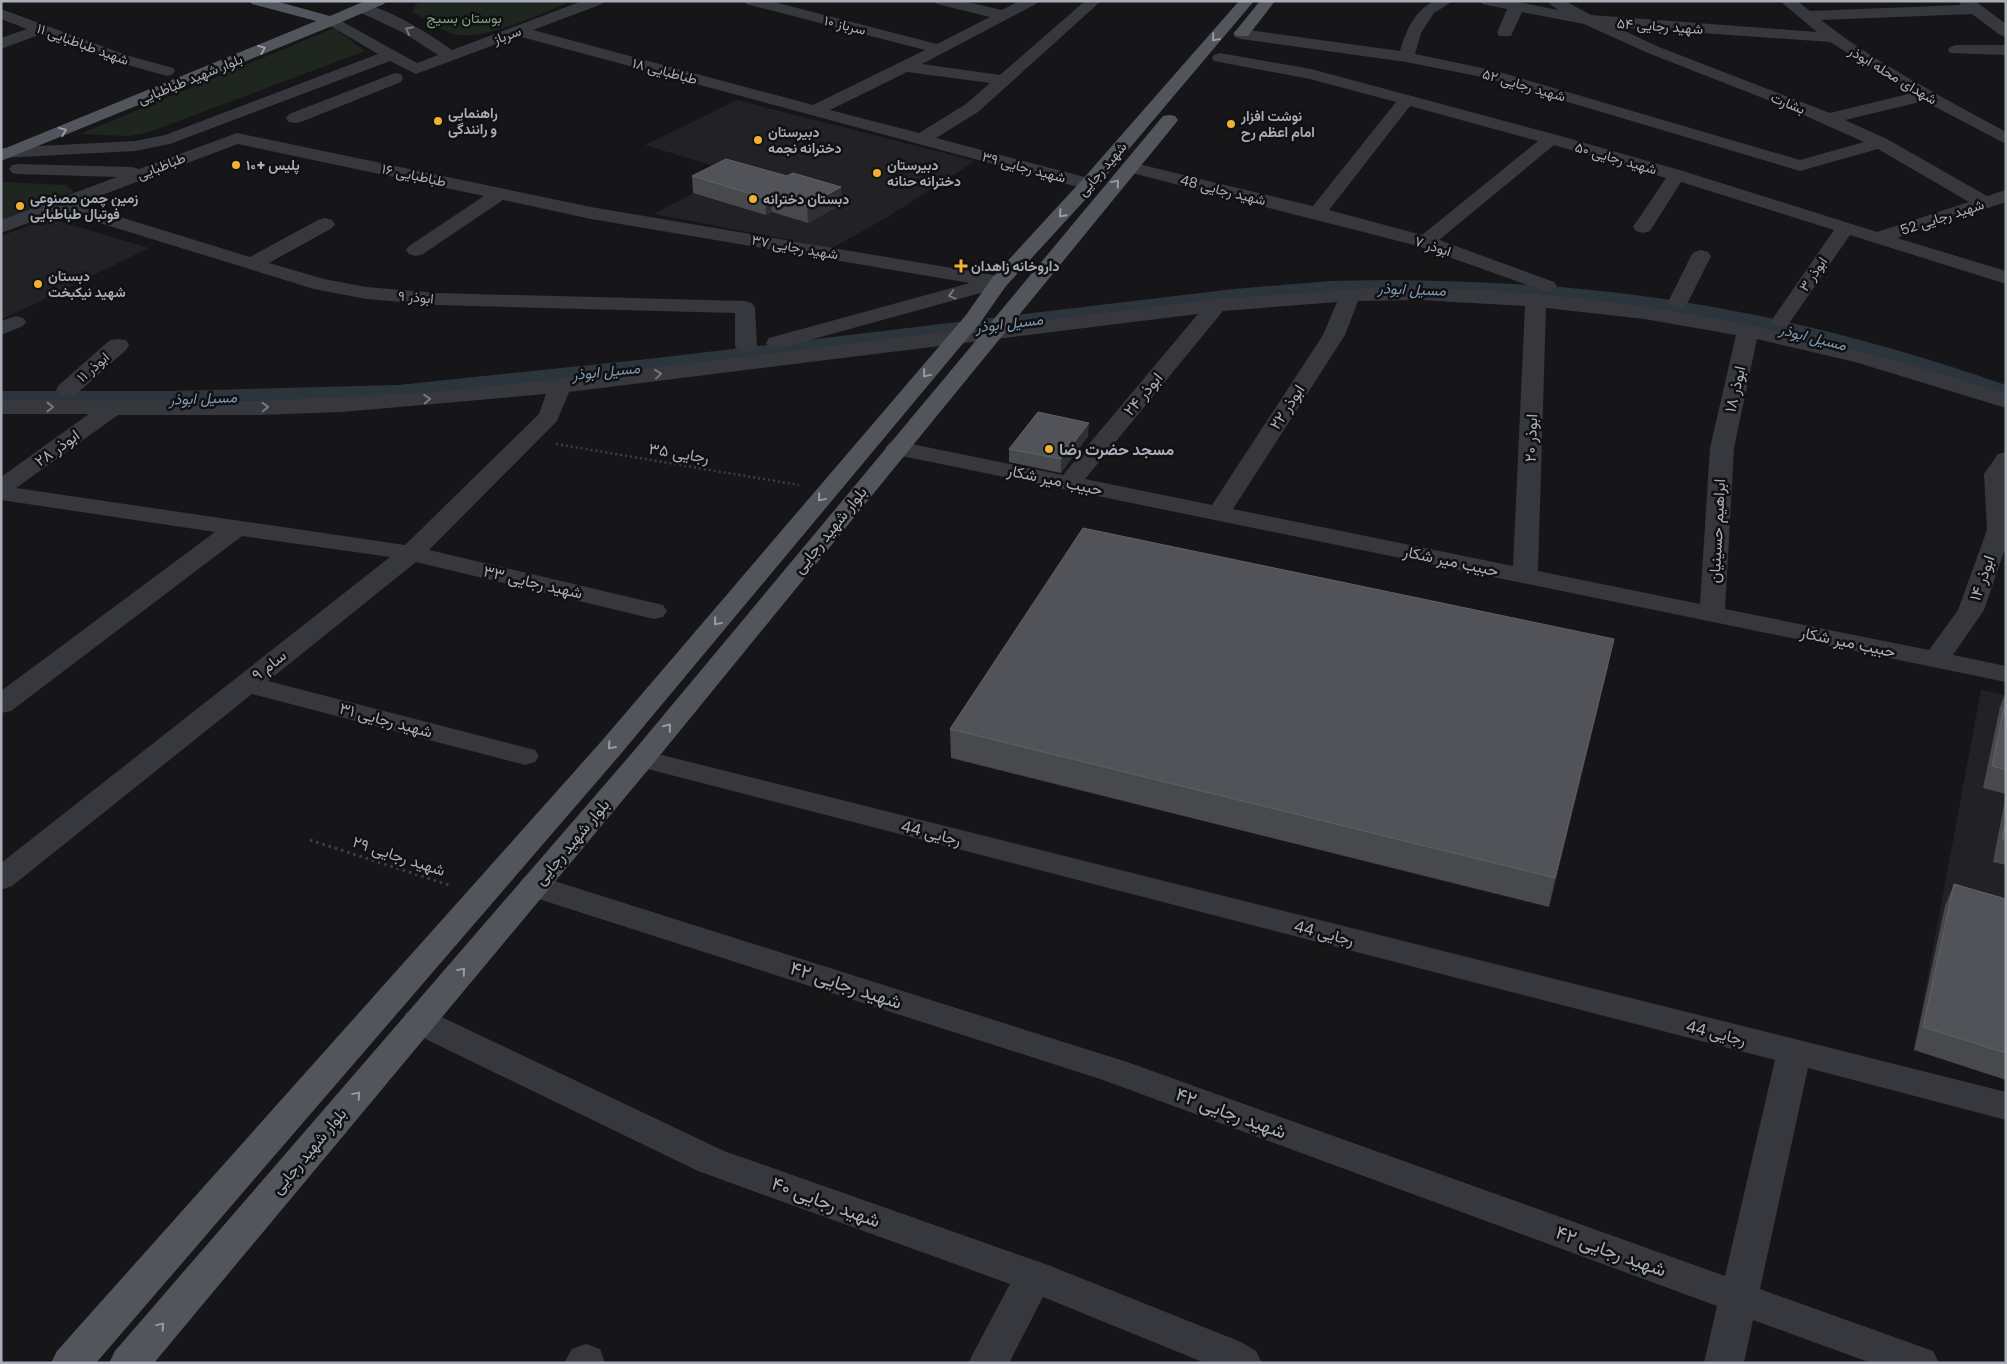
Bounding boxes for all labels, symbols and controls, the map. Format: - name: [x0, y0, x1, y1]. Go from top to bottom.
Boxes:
- park label: بوستان بسیج: [426, 8, 502, 29]
- street label: سرباز ۱۰: [822, 10, 868, 40]
- street label: شهید رجایی ۵۴: [1616, 13, 1704, 39]
- street label: شهید طباطبایی ۱۱: [34, 18, 132, 70]
- street label: سرباز: [489, 21, 524, 50]
- one-way arrow: [405, 26, 414, 36]
- one-way arrow: [1211, 33, 1220, 42]
- street label: شهدای محله ابوذر: [1844, 40, 1941, 109]
- one-way arrow: [257, 45, 265, 55]
- street label: بلوار شهید طباطبایی: [135, 49, 245, 109]
- street label: طباطبایی ۱۸: [630, 53, 700, 89]
- street label: شهید رجایی ۵۲: [1480, 64, 1568, 106]
- street label: بشارت: [1768, 87, 1808, 119]
- place label: راهنمایی و رانندگی: [448, 103, 498, 139]
- place label: نوشت افزار امام اعظم رح: [1240, 106, 1315, 142]
- marker: راهنمایی و رانندگی: [432, 115, 444, 127]
- marker: نوشت افزار امام اعظم رح: [1225, 118, 1237, 130]
- place label: دبیرستان دخترانه نجمه: [768, 122, 841, 158]
- one-way arrow: [58, 127, 66, 137]
- marker: دبیرستان دخترانه نجمه: [752, 134, 764, 146]
- street label: شهید رجایی: [1073, 137, 1131, 201]
- street label: شهید رجایی ۵۰: [1573, 137, 1659, 179]
- street label: شهید رجایی ۳۹: [980, 146, 1068, 188]
- street label: طباطبایی: [134, 148, 188, 184]
- place label: پلیس +۱۰: [246, 155, 300, 175]
- place label: دبیرستان دخترانه حنانه: [887, 155, 961, 191]
- street label: طباطبایی ۱۶: [380, 158, 448, 192]
- marker: پلیس +۱۰: [230, 159, 242, 171]
- marker: دبیرستان دخترانه حنانه: [871, 167, 883, 179]
- street label: شهید رجایی 48: [1178, 170, 1268, 210]
- one-way arrow: [1111, 180, 1120, 189]
- place label: زمین چمن مصنوعی فوتبال طباطبایی: [30, 188, 138, 224]
- place label: دبستان دخترانه: [763, 189, 849, 209]
- marker: دبستان دخترانه: [747, 193, 759, 205]
- street label: شهید رجایی 52: [1898, 194, 1986, 240]
- marker: زمین چمن مصنوعی فوتبال طباطبایی: [14, 200, 26, 212]
- one-way arrow: [1059, 208, 1068, 217]
- street label: شهید رجایی ۳۷: [750, 230, 840, 264]
- street label: ابوذر ۷: [1412, 231, 1454, 261]
- street label: ابوذر ۳: [1794, 253, 1832, 295]
- place label: داروخانه زاهدان: [971, 256, 1059, 276]
- marker: داروخانه زاهدان: [955, 260, 967, 272]
- place label: دبستان شهید نیکبخت: [48, 266, 126, 302]
- water label: مسیل ابوذر: [1377, 277, 1447, 301]
- marker: دبستان شهید نیکبخت: [32, 278, 44, 290]
- street label: ابوذر ۹: [397, 285, 435, 309]
- one-way arrow: [947, 289, 956, 300]
- water label: مسیل ابوذر: [973, 308, 1045, 338]
- water label: مسیل ابوذر: [1776, 318, 1850, 356]
- street label: ابوذر ۱۱: [73, 347, 113, 387]
- water label: مسیل ابوذر: [570, 357, 642, 385]
- street label: ابوذر ۱۸: [1719, 364, 1751, 414]
- street label: ابوذر ۲۴: [1118, 367, 1168, 421]
- one-way arrow: [924, 368, 932, 377]
- one-way arrow: [655, 369, 663, 380]
- street label: ابوذر ۲۲: [1264, 380, 1310, 434]
- water label: مسیل ابوذر: [168, 386, 238, 410]
- one-way arrow: [424, 393, 432, 404]
- one-way arrow: [46, 402, 54, 412]
- one-way arrow: [262, 402, 269, 412]
- street label: ابوذر ۲۰: [1519, 414, 1543, 462]
- street label: ابوذر ۲۸: [30, 424, 84, 472]
- street label: رجایی ۳۵: [647, 437, 711, 469]
- place label: مسجد حضرت رضا: [1059, 438, 1174, 461]
- marker: مسجد حضرت رضا: [1043, 443, 1055, 455]
- street label: حبیب میر شکار: [1004, 458, 1105, 501]
- street label: ابراهیم حسینیان: [1703, 478, 1731, 584]
- street label: بلوار شهید رجایی: [788, 481, 872, 579]
- one-way arrow: [819, 492, 827, 501]
- street label: حبیب میر شکار: [1400, 539, 1501, 582]
- street label: ابوذر ۱۴: [1964, 552, 2000, 604]
- street label: شهید رجایی ۳۳: [481, 559, 585, 605]
- one-way arrow: [713, 617, 722, 626]
- street label: حبیب میر شکار: [1797, 620, 1898, 663]
- street label: سام ۹: [247, 644, 291, 686]
- street label: شهید رجایی ۳۱: [337, 697, 435, 743]
- one-way arrow: [663, 724, 671, 733]
- one-way arrow: [608, 741, 617, 750]
- street label: بلوار شهید رجایی: [529, 794, 615, 890]
- street label: رجایی 44: [899, 814, 963, 852]
- street label: شهید رجایی ۲۹: [350, 830, 448, 882]
- street label: رجایی 44: [1292, 914, 1356, 952]
- street label: شهید رجایی ۴۲: [787, 954, 905, 1016]
- one-way arrow: [456, 968, 464, 977]
- street label: رجایی 44: [1684, 1014, 1748, 1052]
- street label: شهید رجایی ۴۲: [1172, 1080, 1290, 1146]
- one-way arrow: [351, 1092, 359, 1101]
- street label: بلوار شهید رجایی: [266, 1103, 352, 1199]
- street label: شهید رجایی ۴۰: [768, 1170, 884, 1234]
- street label: شهید رجایی ۴۲: [1552, 1218, 1670, 1284]
- one-way arrow: [155, 1322, 164, 1331]

